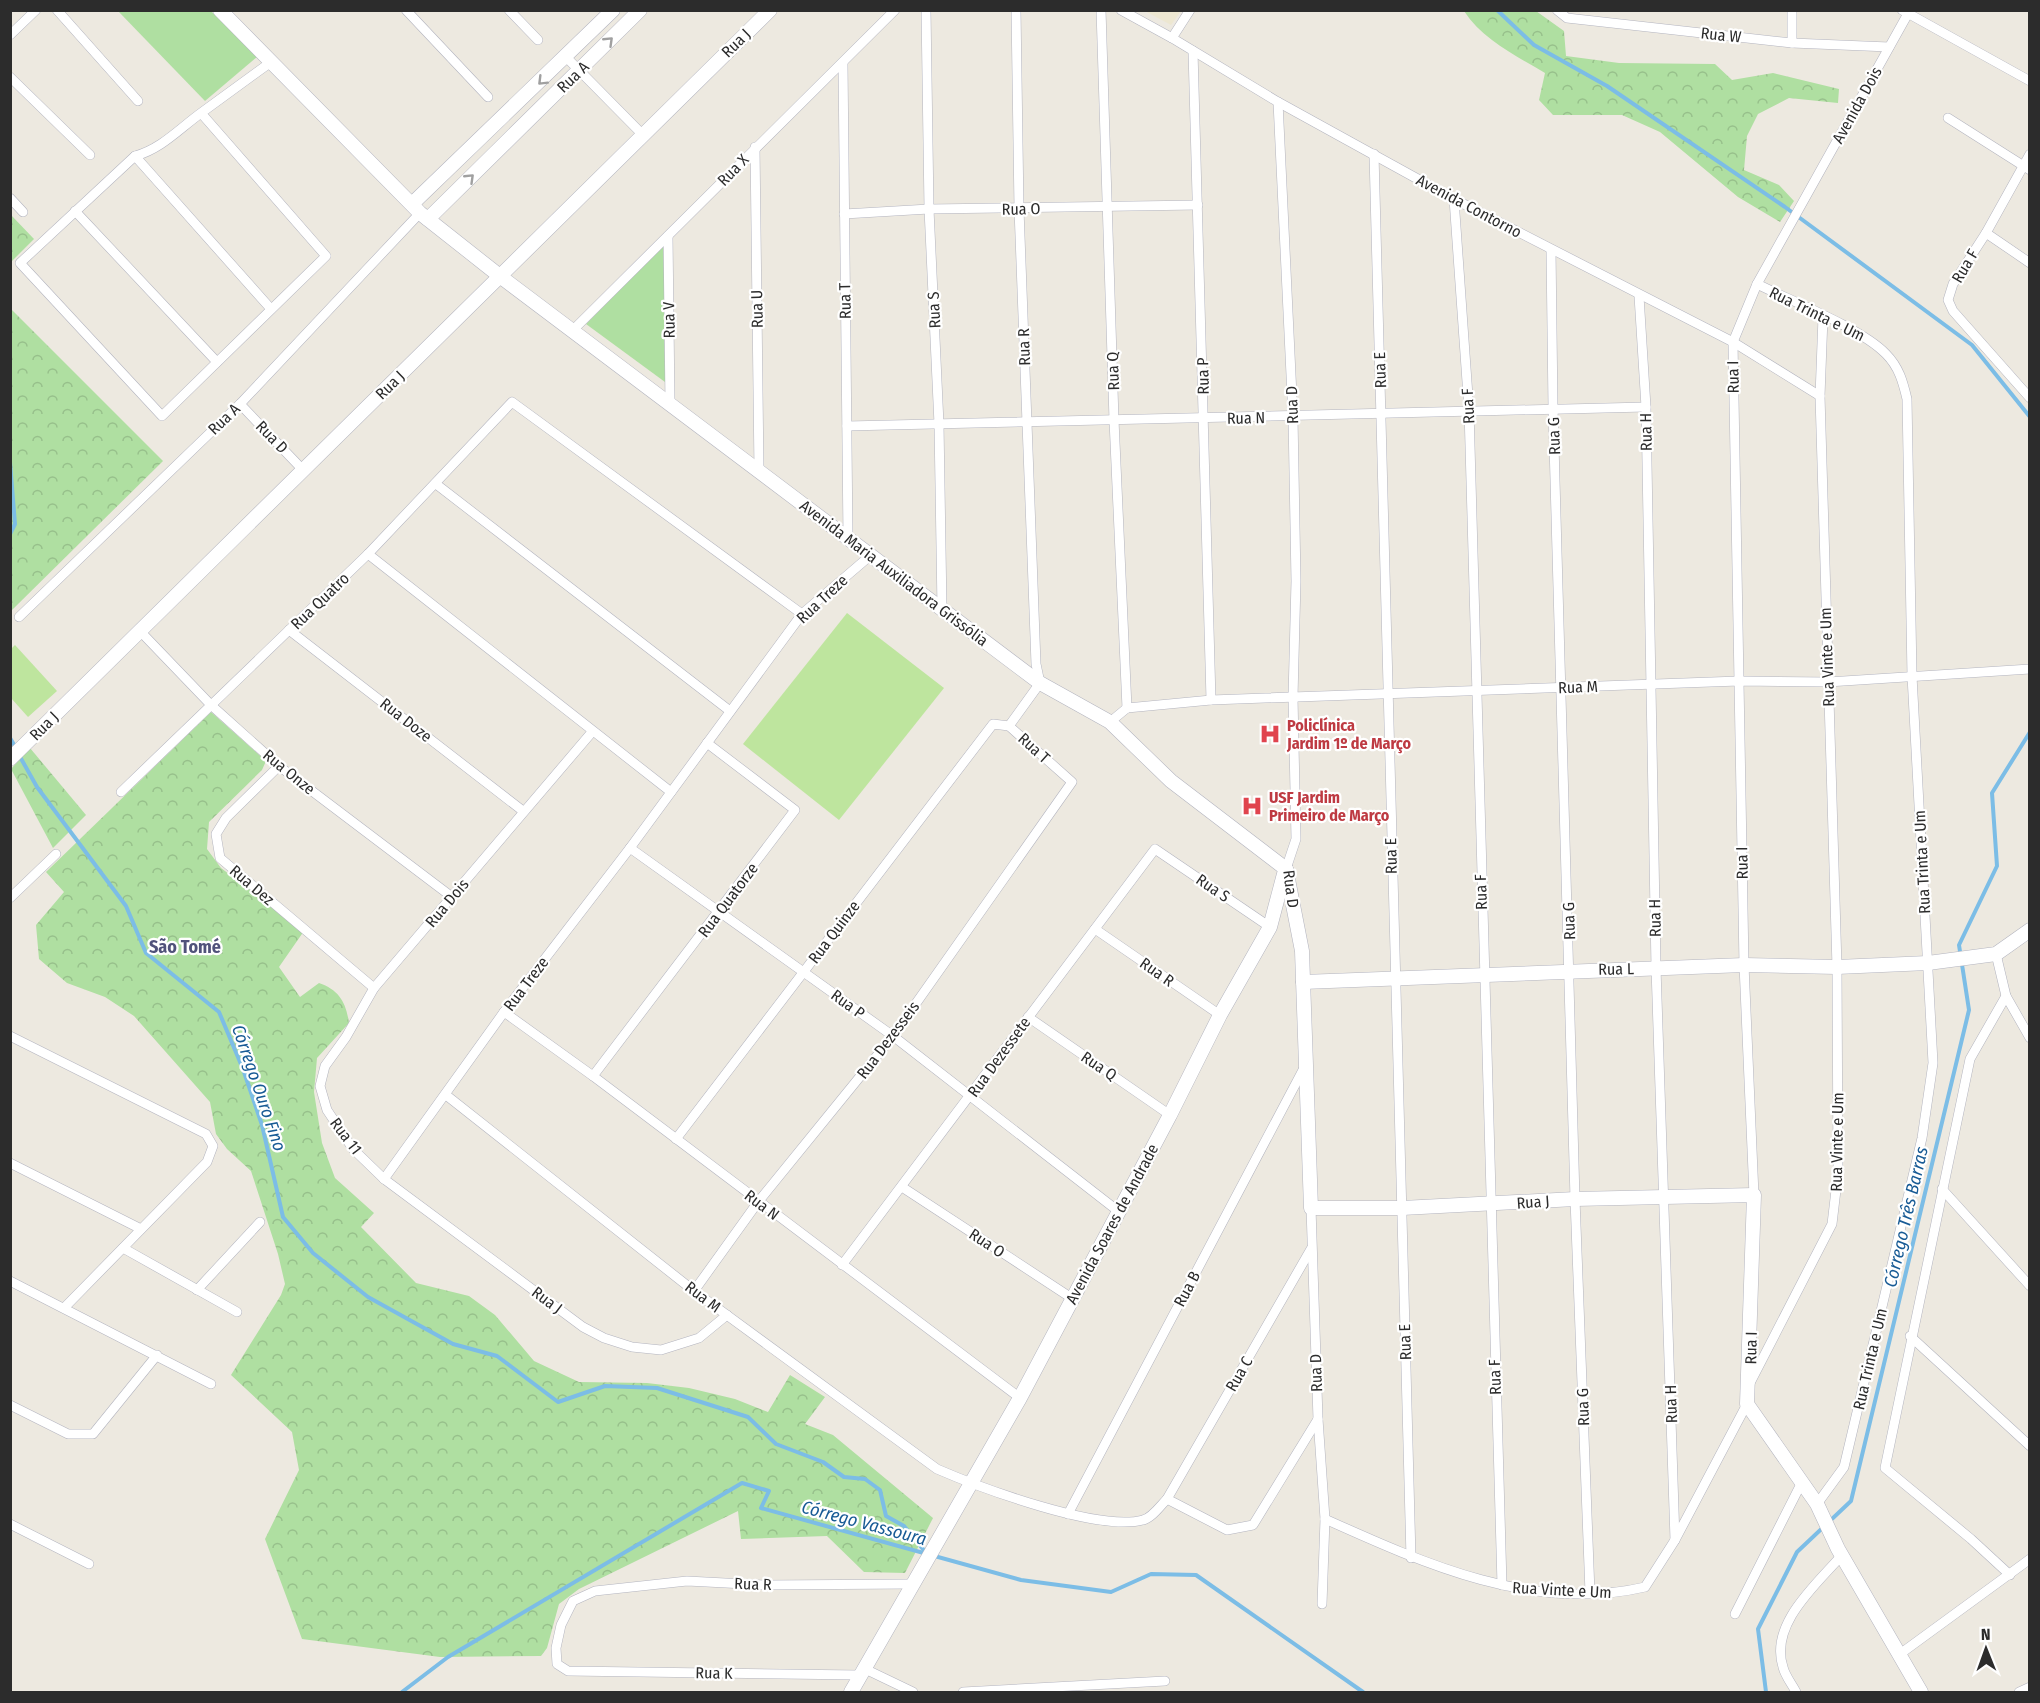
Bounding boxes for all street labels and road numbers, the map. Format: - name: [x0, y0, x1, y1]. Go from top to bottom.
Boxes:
- street label: Rua W: [1700, 23, 1742, 47]
- street label: Rua J: [718, 25, 754, 61]
- street label: Rua A: [553, 57, 593, 97]
- street label: Avenida Dois: [1828, 63, 1886, 147]
- street label: Rua X: [713, 150, 753, 190]
- street label: Avenida Contorno: [1413, 170, 1525, 242]
- street label: Rua O: [1001, 199, 1041, 219]
- street label: Rua F: [1948, 246, 1982, 286]
- street label: Rua T: [835, 282, 855, 319]
- street label: Rua Trinta e Um: [1766, 283, 1868, 345]
- street label: Rua U: [747, 290, 767, 328]
- street label: Rua S: [924, 291, 944, 329]
- street label: Rua V: [659, 301, 679, 339]
- street label: Rua R: [1014, 328, 1034, 366]
- street label: Rua Q: [1103, 351, 1123, 391]
- street label: Rua E: [1370, 352, 1390, 388]
- street label: Rua P: [1193, 357, 1213, 395]
- street label: Rua I: [1723, 360, 1743, 394]
- street label: Rua J: [372, 367, 408, 403]
- street label: Rua D: [1282, 386, 1302, 424]
- street label: Rua F: [1458, 388, 1478, 424]
- street label: Rua A: [204, 399, 244, 439]
- street label: Rua N: [1227, 408, 1265, 428]
- street label: Rua H: [1636, 413, 1656, 451]
- street label: Rua D: [252, 417, 292, 457]
- street label: Rua G: [1544, 417, 1564, 455]
- street label: Avenida Maria Auxiliadora Grissólia: [796, 496, 992, 650]
- street label: Rua Quatro: [287, 569, 353, 633]
- street label: Rua Treze: [793, 571, 851, 627]
- street label: Rua Vinte e Um: [1816, 607, 1838, 707]
- street label: Rua M: [1558, 677, 1598, 697]
- street label: Rua Doze: [376, 694, 436, 746]
- street label: Rua J: [26, 708, 62, 744]
- street label: Rua T: [1014, 729, 1054, 768]
- street label: Rua Onze: [259, 745, 319, 799]
- street label: Rua Trinta e Um: [1910, 810, 1934, 914]
- street label: Rua E: [1381, 838, 1401, 874]
- street label: Rua I: [1732, 846, 1752, 880]
- street label: Rua Quatorze: [694, 859, 762, 941]
- street label: Rua Dez: [226, 861, 278, 909]
- street label: Rua D: [1279, 869, 1303, 909]
- street label: Rua S: [1193, 870, 1234, 906]
- street label: Rua F: [1471, 874, 1491, 910]
- street label: Rua Dois: [421, 875, 473, 931]
- street label: Rua Quinze: [804, 897, 864, 967]
- street label: Rua H: [1645, 899, 1665, 937]
- street label: Rua G: [1559, 902, 1579, 940]
- street label: Rua Treze: [500, 953, 552, 1015]
- street label: Rua R: [1136, 953, 1178, 991]
- street label: Rua L: [1598, 959, 1634, 979]
- street label: Rua P: [827, 985, 869, 1023]
- street label: Rua Dezesseis: [853, 997, 923, 1083]
- street label: Rua Dezessete: [964, 1013, 1034, 1101]
- street label: Rua Q: [1078, 1047, 1120, 1085]
- street label: Rua Vinte e Um: [1827, 1092, 1847, 1192]
- street label: Rua 11: [326, 1114, 366, 1158]
- street label: Avenida Soares de Andrade: [1062, 1141, 1162, 1307]
- street label: Rua N: [741, 1186, 783, 1224]
- street label: Rua J: [1516, 1191, 1550, 1213]
- street label: Rua O: [966, 1224, 1008, 1262]
- street label: Rua B: [1170, 1268, 1204, 1310]
- street label: Rua M: [681, 1277, 725, 1317]
- street label: Rua J: [528, 1282, 566, 1318]
- street label: Rua Trinta e Um: [1849, 1306, 1891, 1412]
- street label: Rua E: [1395, 1324, 1415, 1360]
- street label: Rua I: [1741, 1331, 1761, 1365]
- street label: Rua C: [1222, 1353, 1256, 1395]
- street label: Rua D: [1306, 1354, 1326, 1392]
- street label: Rua F: [1485, 1359, 1505, 1395]
- street label: Rua H: [1661, 1384, 1681, 1424]
- street label: Rua G: [1573, 1388, 1593, 1426]
- street label: Rua R: [734, 1574, 772, 1594]
- street label: Rua Vinte e Um: [1512, 1578, 1612, 1602]
- street label: Rua K: [695, 1663, 733, 1683]

